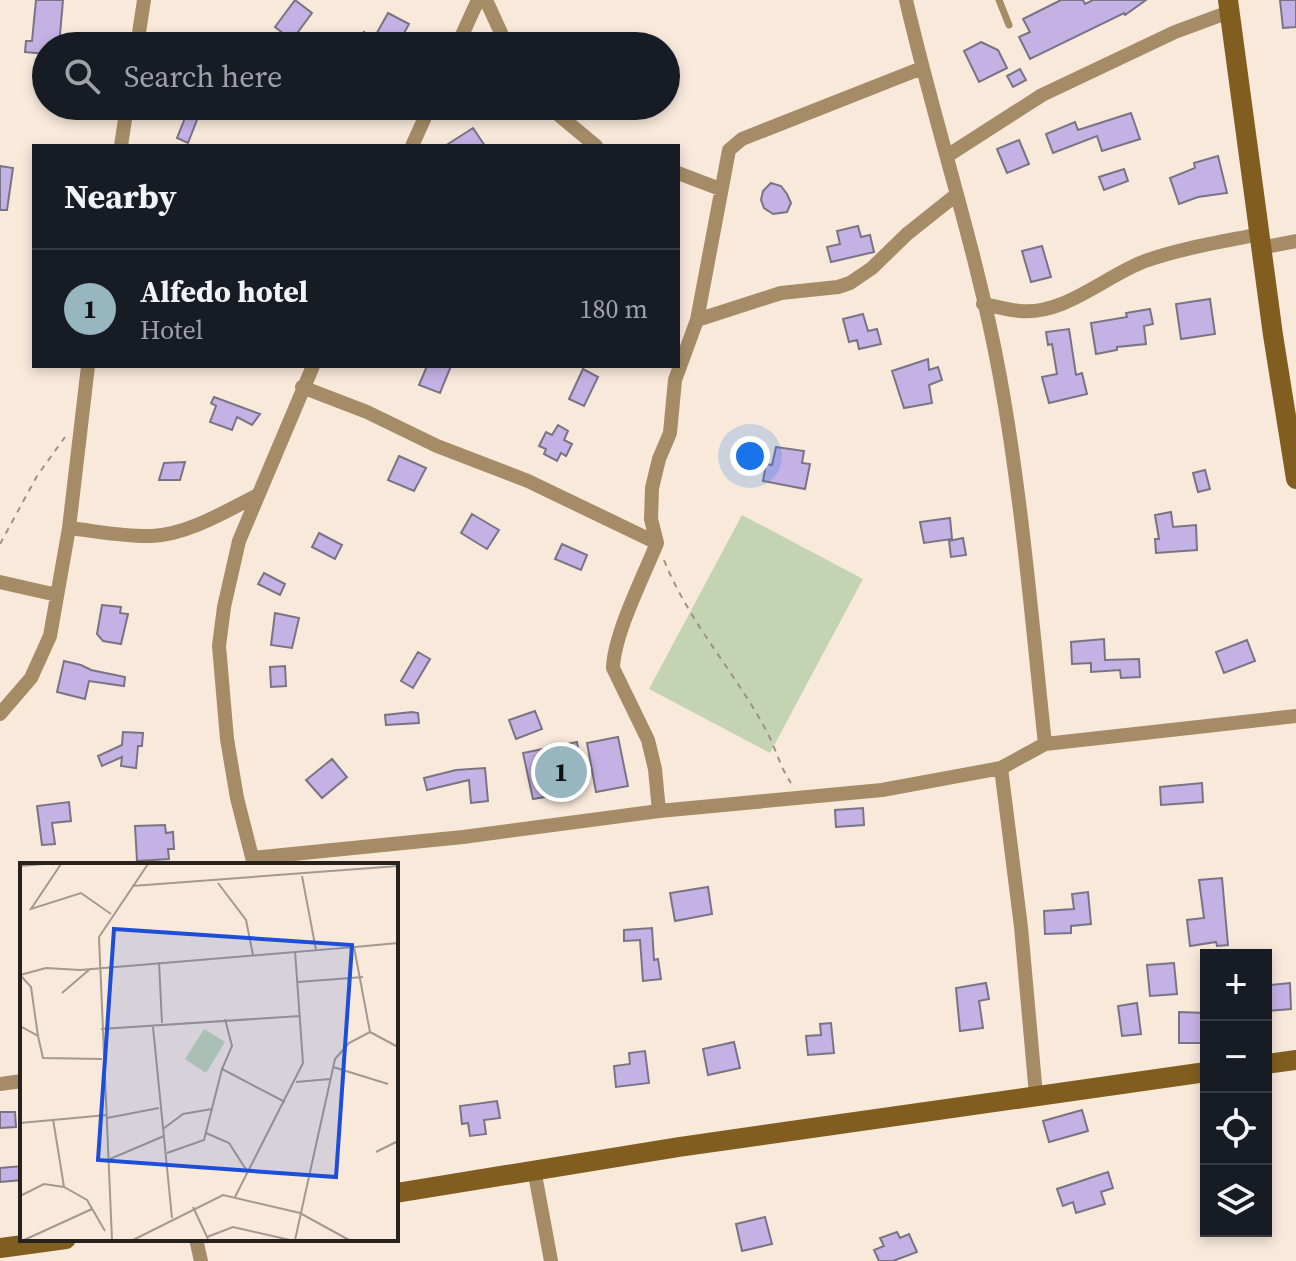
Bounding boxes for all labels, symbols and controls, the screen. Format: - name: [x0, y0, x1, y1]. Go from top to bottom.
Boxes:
- search box: [32, 32, 680, 120]
- icon: search: [60, 54, 104, 98]
- text: Search here: [124, 56, 282, 97]
- text: Nearby: [64, 173, 177, 219]
- text: Alfedo hotel: [140, 271, 308, 312]
- text: 1: [83, 291, 97, 327]
- text: 180 m: [580, 291, 648, 327]
- text: Hotel: [140, 312, 203, 348]
- your location: [730, 436, 770, 476]
- pin: 1: [535, 742, 587, 802]
- inset map: [20, 863, 398, 1241]
- map controls: [1200, 949, 1272, 1237]
- button: +: [1200, 949, 1272, 1021]
- button: −: [1200, 1021, 1272, 1093]
- button: locate: [1200, 1093, 1272, 1165]
- button: layers: [1200, 1165, 1272, 1237]

